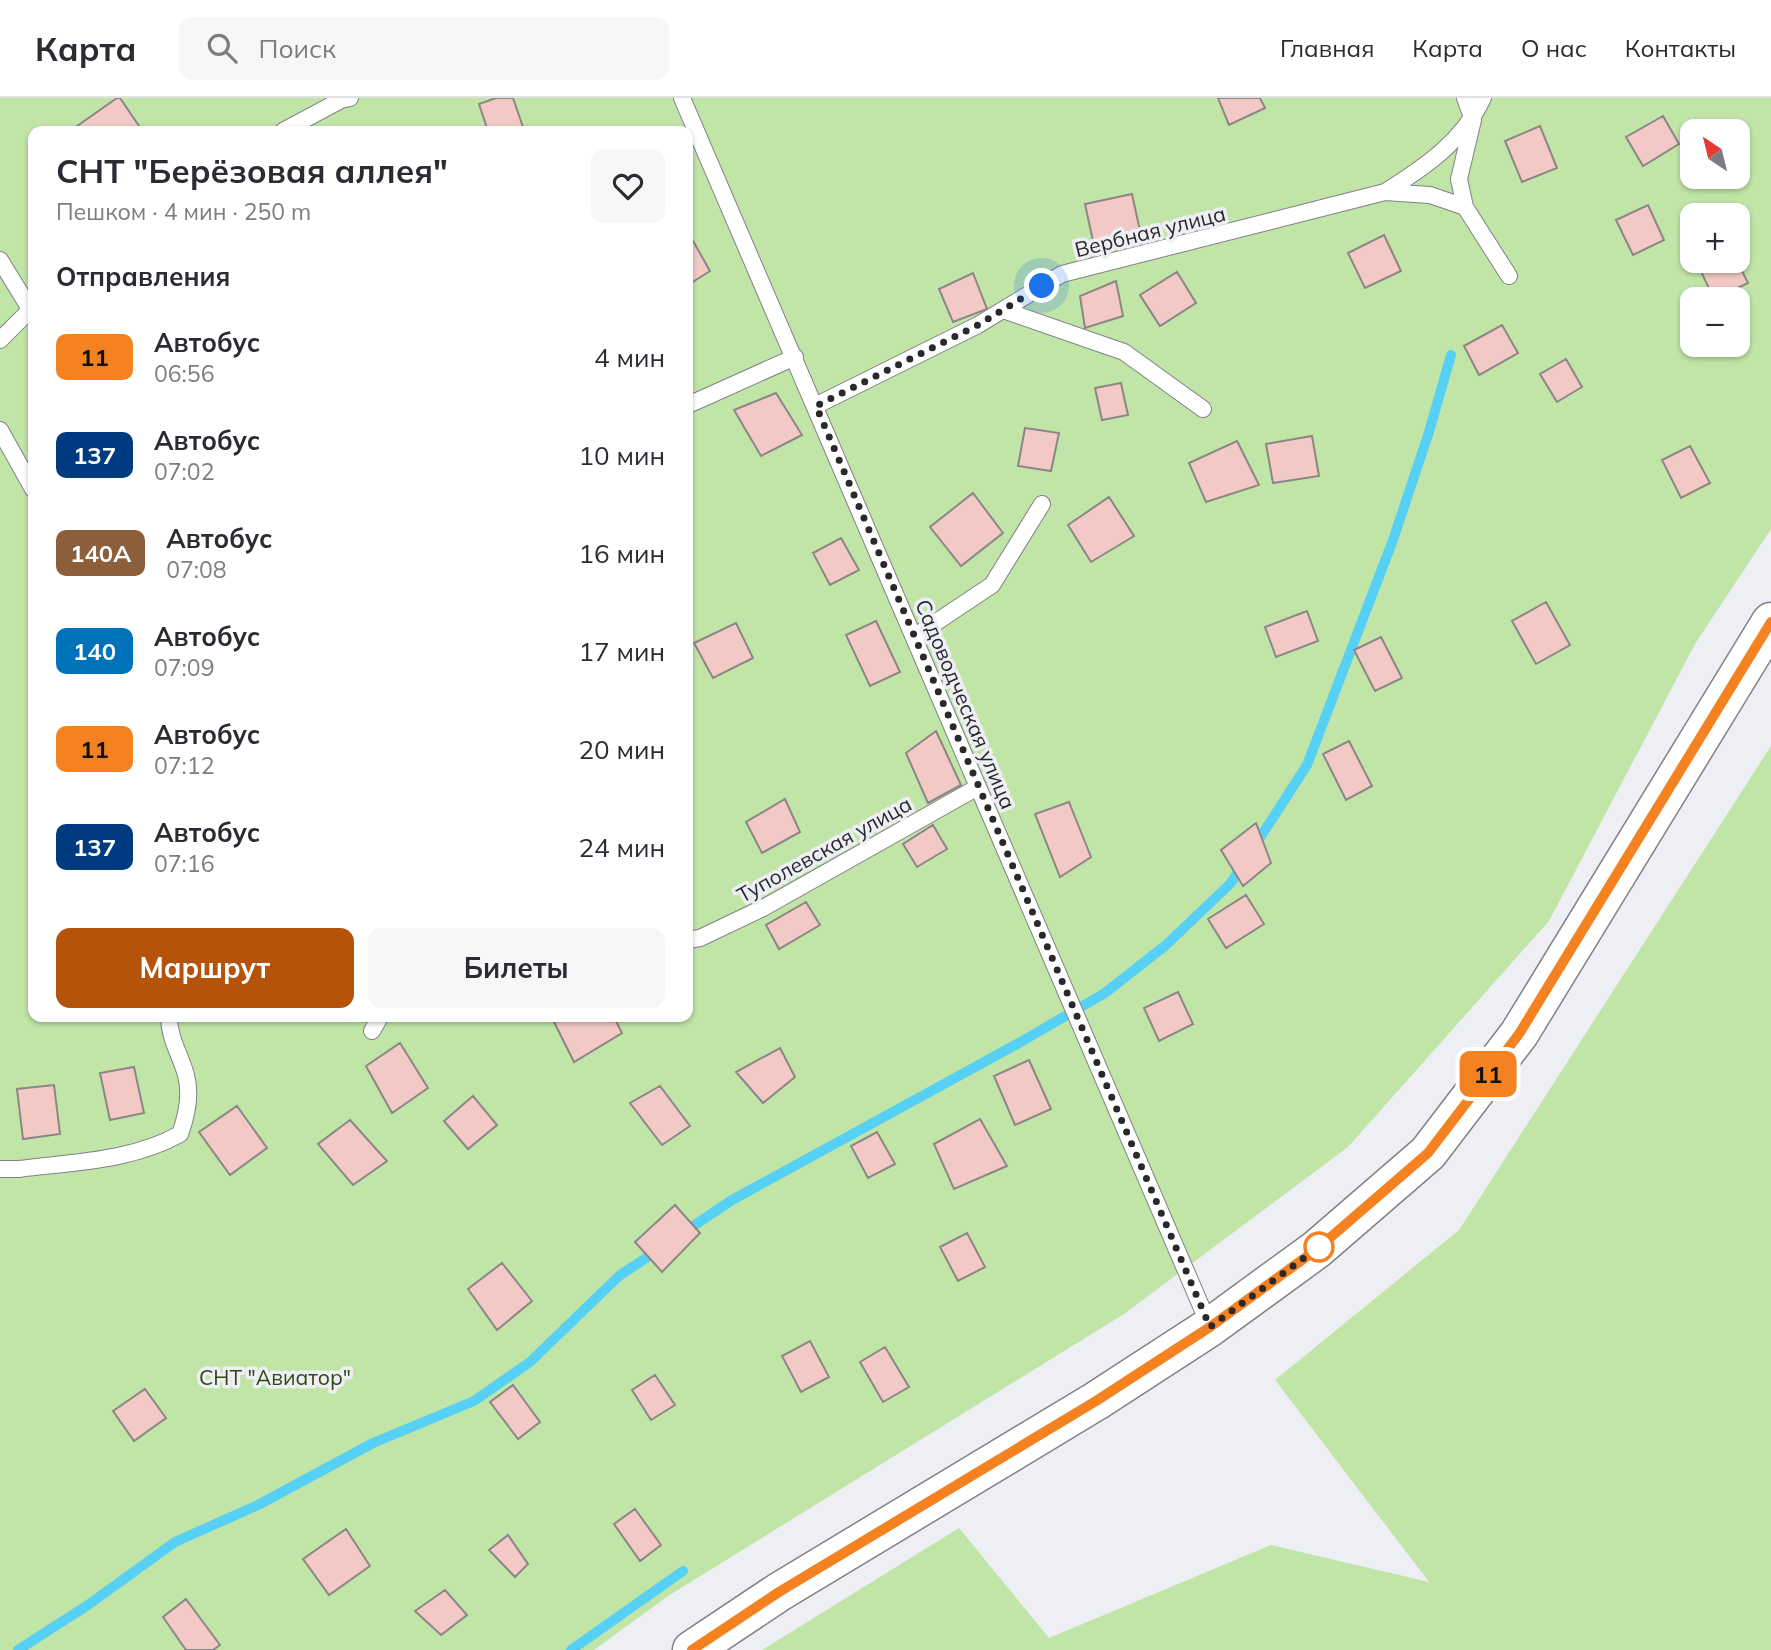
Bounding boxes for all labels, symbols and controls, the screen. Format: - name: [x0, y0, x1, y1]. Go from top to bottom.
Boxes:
- search box: [179, 17, 669, 80]
- text: Карта: [35, 28, 137, 69]
- icon: search: [203, 29, 241, 67]
- text: Поиск: [259, 32, 336, 65]
- text: Главная: [1280, 33, 1374, 63]
- text: Карта: [1412, 33, 1483, 63]
- text: О нас: [1521, 33, 1587, 63]
- text: Контакты: [1625, 33, 1736, 63]
- north arrow: [1680, 119, 1750, 189]
- map controls: [1680, 119, 1750, 357]
- button: heart: [591, 149, 665, 223]
- text: СНТ "Берёзовая аллея": [56, 150, 448, 191]
- text: Пешком · 4 мин · 250 m: [56, 197, 311, 226]
- street label: Вербная улица: [1072, 200, 1228, 262]
- button: +: [1680, 203, 1750, 273]
- text: Отправления: [56, 260, 230, 293]
- your location: [1024, 268, 1059, 303]
- button: −: [1680, 287, 1750, 357]
- text: Автобус: [154, 326, 260, 359]
- text: 4 мин: [594, 341, 665, 374]
- text: 11: [80, 342, 109, 372]
- text: 06:56: [154, 359, 214, 388]
- text: Автобус: [154, 424, 260, 457]
- text: 10 мин: [578, 439, 665, 472]
- text: 137: [73, 440, 116, 470]
- text: 07:02: [154, 457, 214, 486]
- text: Автобус: [166, 522, 273, 555]
- text: 16 мин: [578, 537, 665, 570]
- text: 140А: [70, 538, 131, 568]
- text: 07:08: [166, 555, 227, 584]
- street label: Садоводческая улица: [910, 595, 1022, 813]
- text: Автобус: [154, 620, 260, 653]
- text: 17 мин: [578, 635, 665, 668]
- text: 140: [73, 636, 116, 666]
- text: 07:09: [154, 653, 214, 682]
- text: Автобус: [154, 718, 260, 751]
- text: 20 мин: [578, 733, 665, 766]
- text: 11: [80, 734, 109, 764]
- text: 07:12: [154, 751, 214, 780]
- street label: Туполевская улица: [732, 790, 916, 908]
- text: Автобус: [154, 816, 260, 849]
- text: 24 мин: [578, 831, 665, 864]
- text: 137: [73, 832, 116, 862]
- text: 07:16: [154, 849, 214, 878]
- button: Маршрут: [56, 928, 354, 1008]
- button: Билеты: [368, 928, 665, 1008]
- line badge: 11: [1456, 1051, 1520, 1097]
- text: 11: [1474, 1059, 1502, 1089]
- unlabelled marker: [1304, 1232, 1334, 1262]
- park label: СНТ "Авиатор": [199, 1364, 351, 1390]

